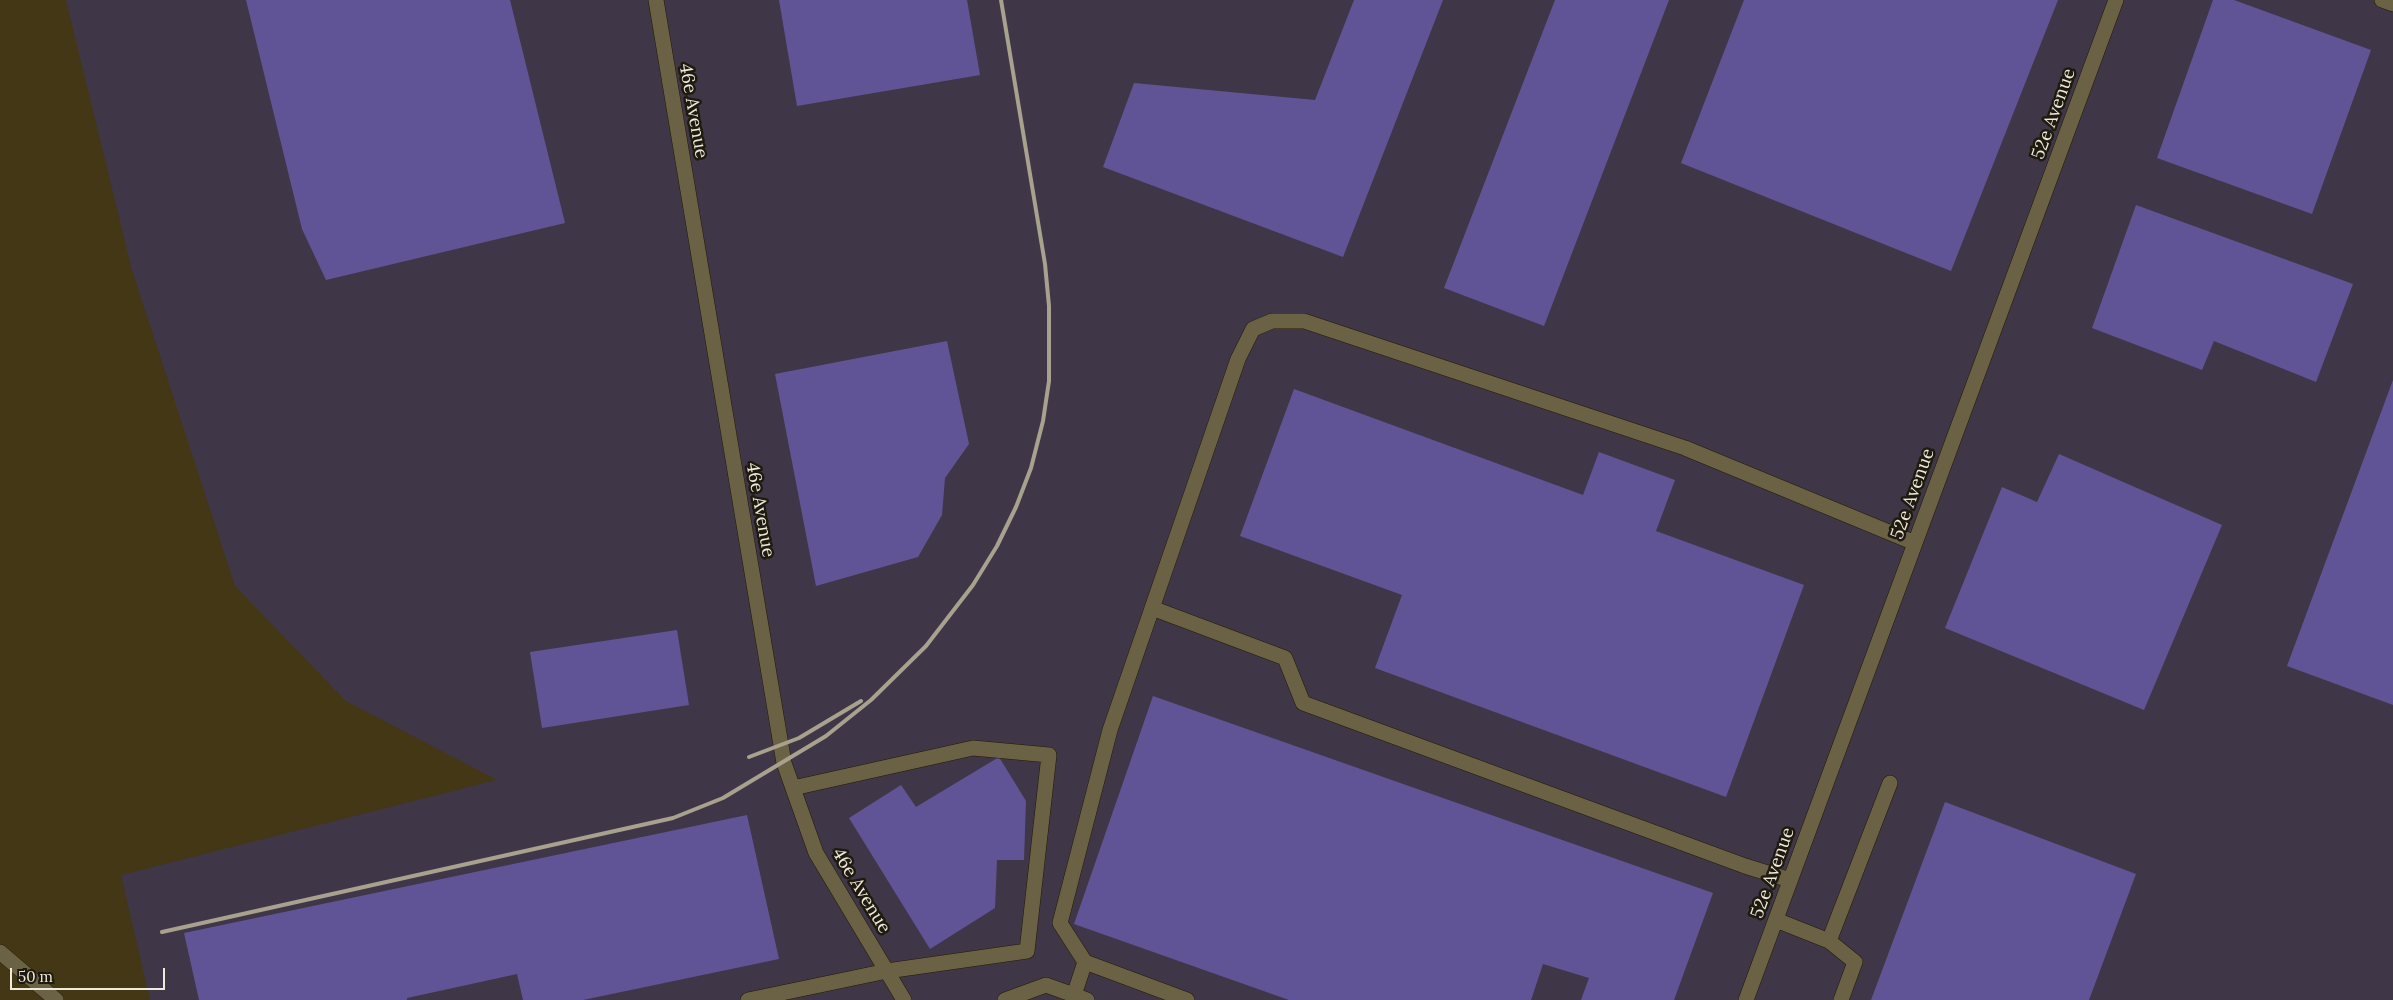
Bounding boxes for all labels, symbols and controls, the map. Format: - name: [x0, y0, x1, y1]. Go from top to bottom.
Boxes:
- street label: 46e Avenue: [674, 62, 712, 160]
- street label: 52e Avenue: [2028, 66, 2080, 162]
- street label: 52e Avenue: [1887, 446, 1939, 542]
- street label: 46e Avenue: [741, 461, 779, 559]
- street label: 52e Avenue: [1747, 825, 1799, 921]
- street label: 46e Avenue: [827, 844, 895, 938]
- scale bar: [12, 958, 168, 990]
- text: 50 m: [18, 967, 53, 986]

